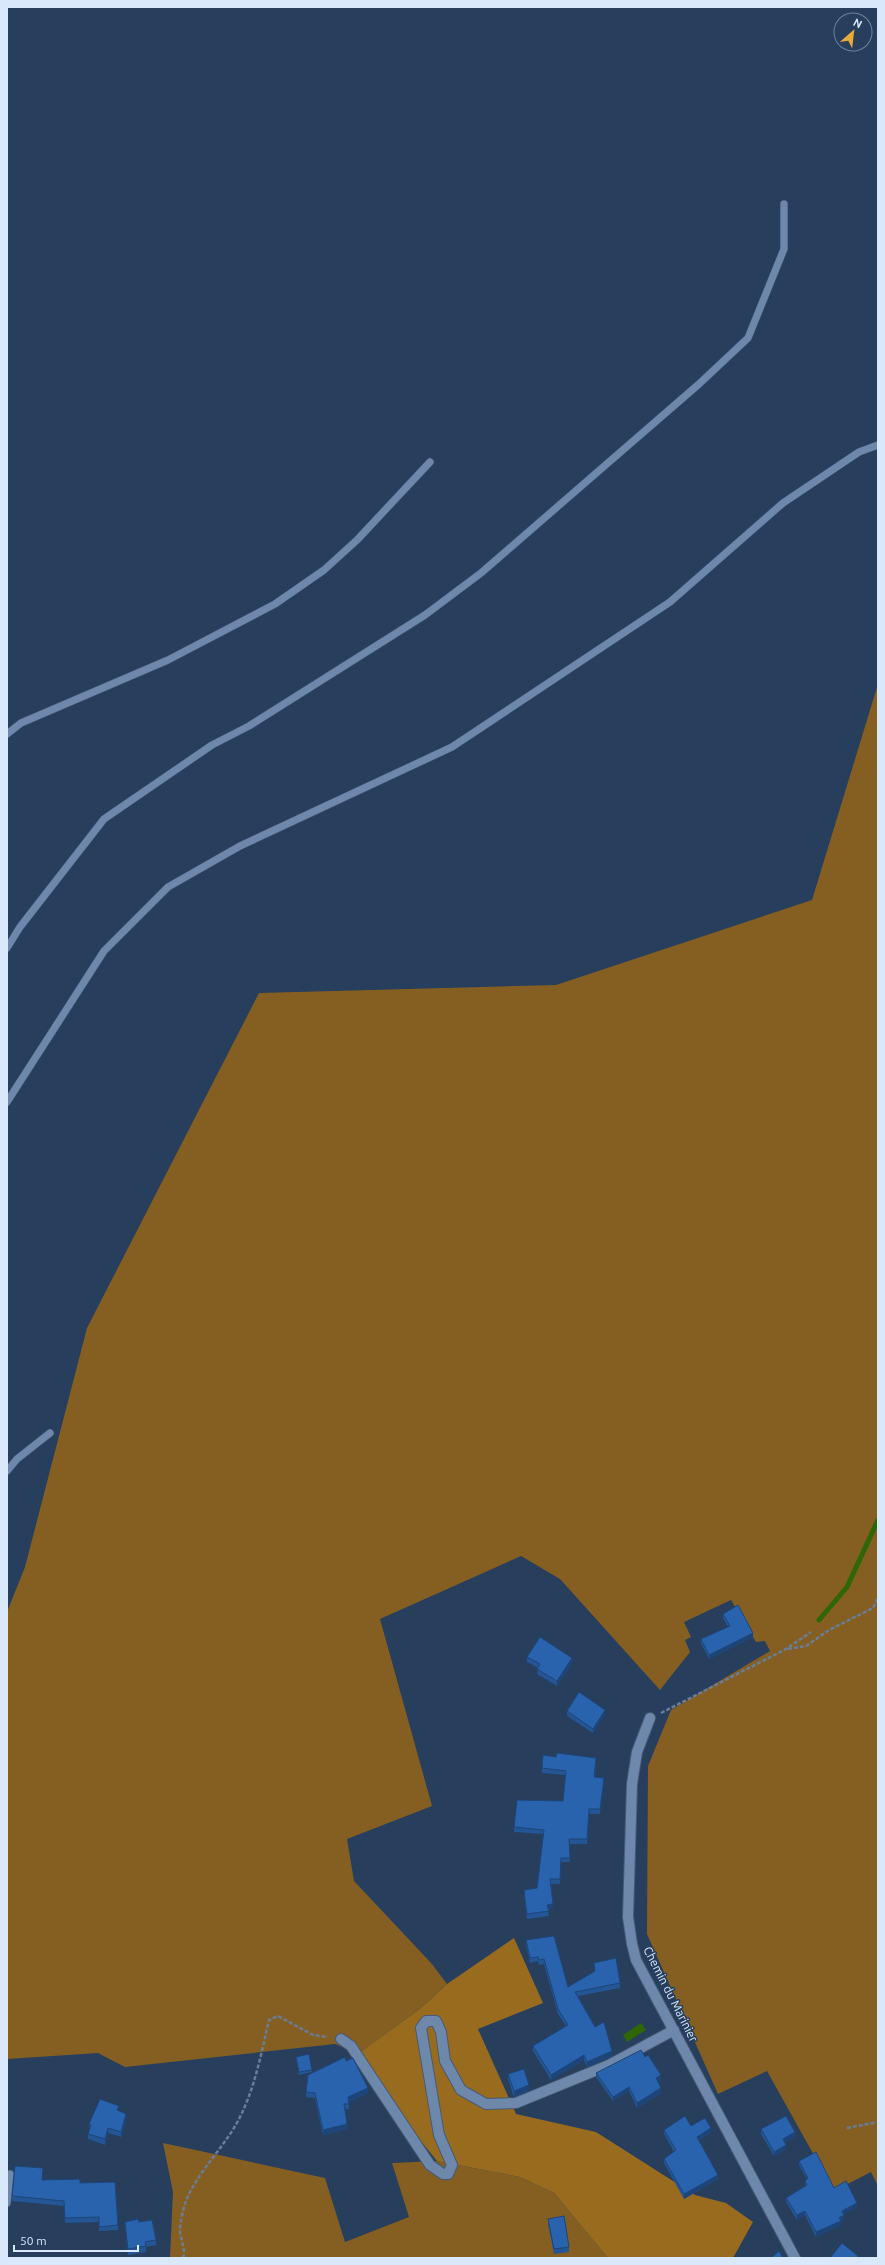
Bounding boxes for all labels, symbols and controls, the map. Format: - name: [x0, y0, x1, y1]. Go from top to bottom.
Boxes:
- north arrow: [833, 12, 873, 52]
- text: N: [851, 16, 864, 30]
- street label: Chemin du Marinier: [641, 1944, 701, 2044]
- scale bar: [14, 2227, 138, 2253]
- text: 50 m: [20, 2234, 47, 2247]

